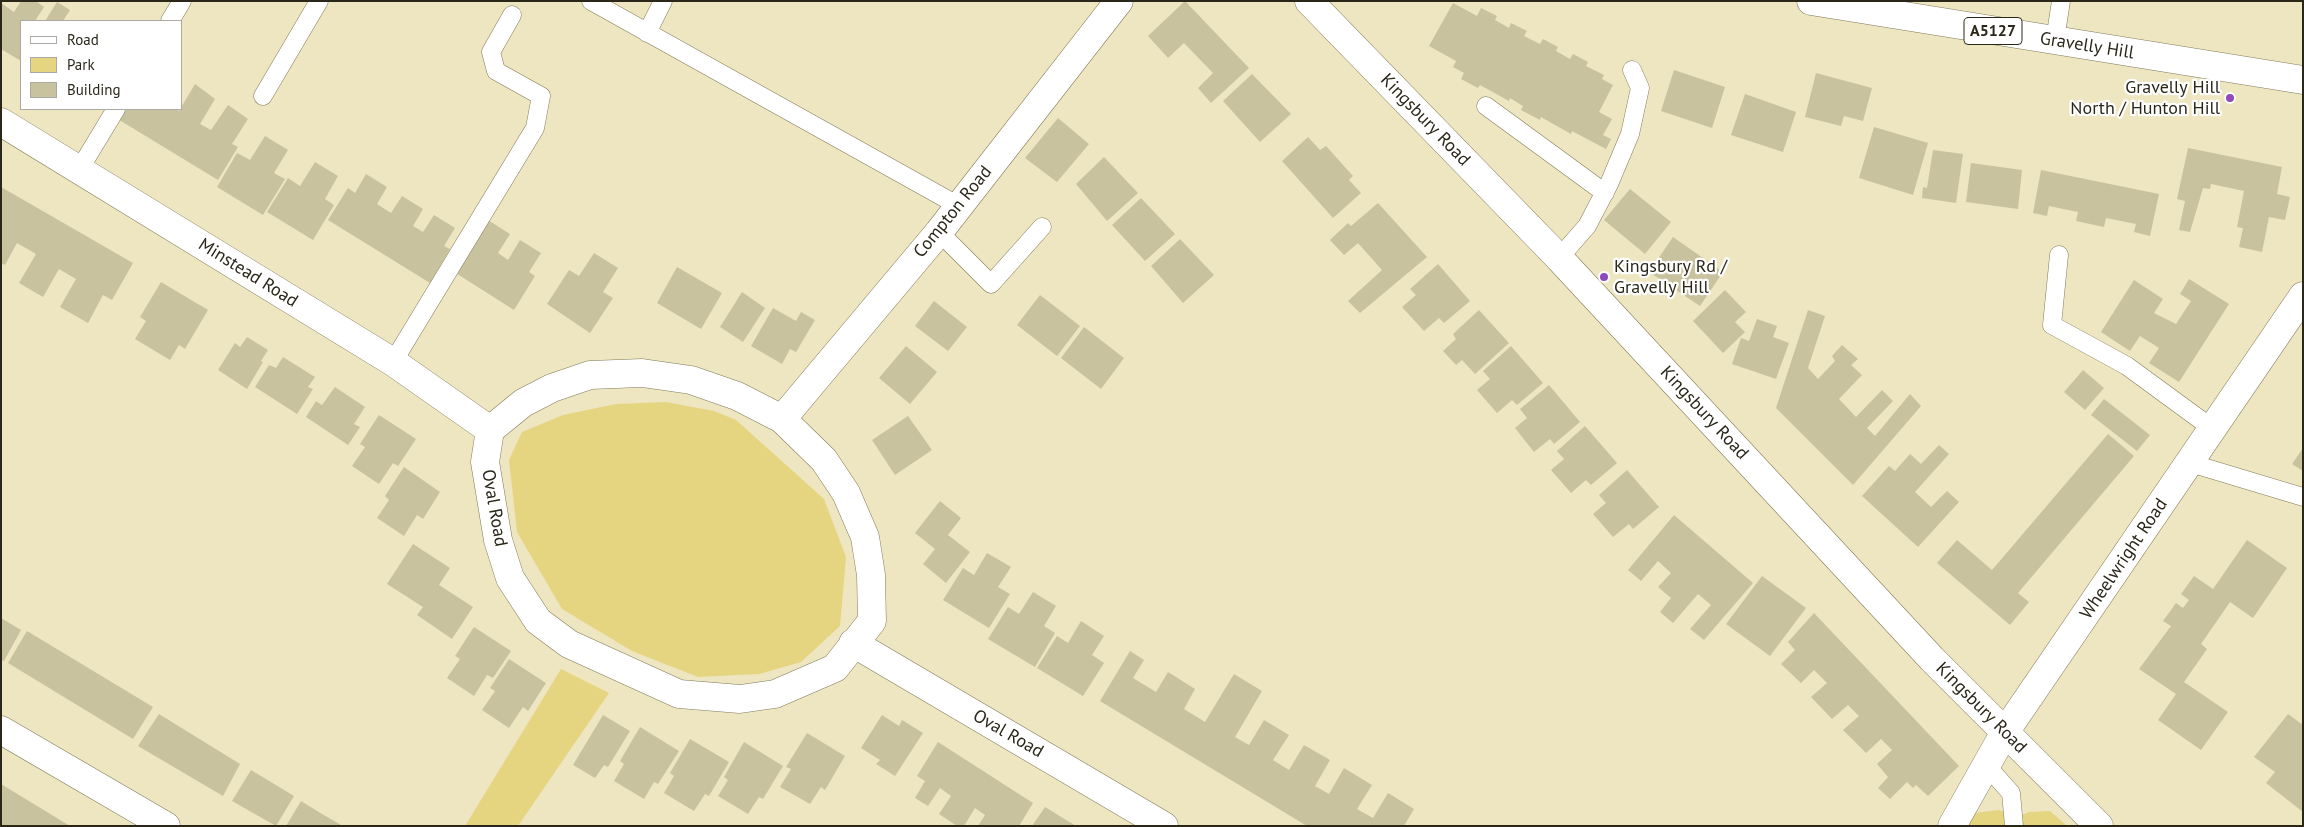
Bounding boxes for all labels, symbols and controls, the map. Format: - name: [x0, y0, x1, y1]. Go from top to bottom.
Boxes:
- road number: A5127: [1964, 18, 2022, 44]
- legend: [20, 20, 182, 110]
- street label: Gravelly Hill: [2038, 28, 2136, 64]
- text: Road: [67, 30, 99, 49]
- text: Park: [67, 55, 95, 74]
- street label: Kingsbury Road: [1376, 69, 1474, 171]
- place label: Gravelly Hill North / Hunton Hill: [2070, 77, 2220, 120]
- text: Building: [67, 80, 121, 99]
- marker: Gravelly Hill North / Hunton Hill: [2224, 92, 2236, 104]
- street label: Compton Road: [909, 162, 997, 262]
- street label: Minstead Road: [194, 234, 302, 312]
- place label: Kingsbury Rd / Gravelly Hill: [1614, 256, 1727, 298]
- marker: Kingsbury Rd / Gravelly Hill: [1598, 271, 1610, 283]
- street label: Kingsbury Road: [1655, 362, 1753, 464]
- street label: Oval Road: [477, 468, 511, 548]
- street label: Wheelwright Road: [2076, 495, 2172, 623]
- street label: Kingsbury Road: [1931, 658, 2031, 758]
- street label: Oval Road: [969, 705, 1047, 763]

